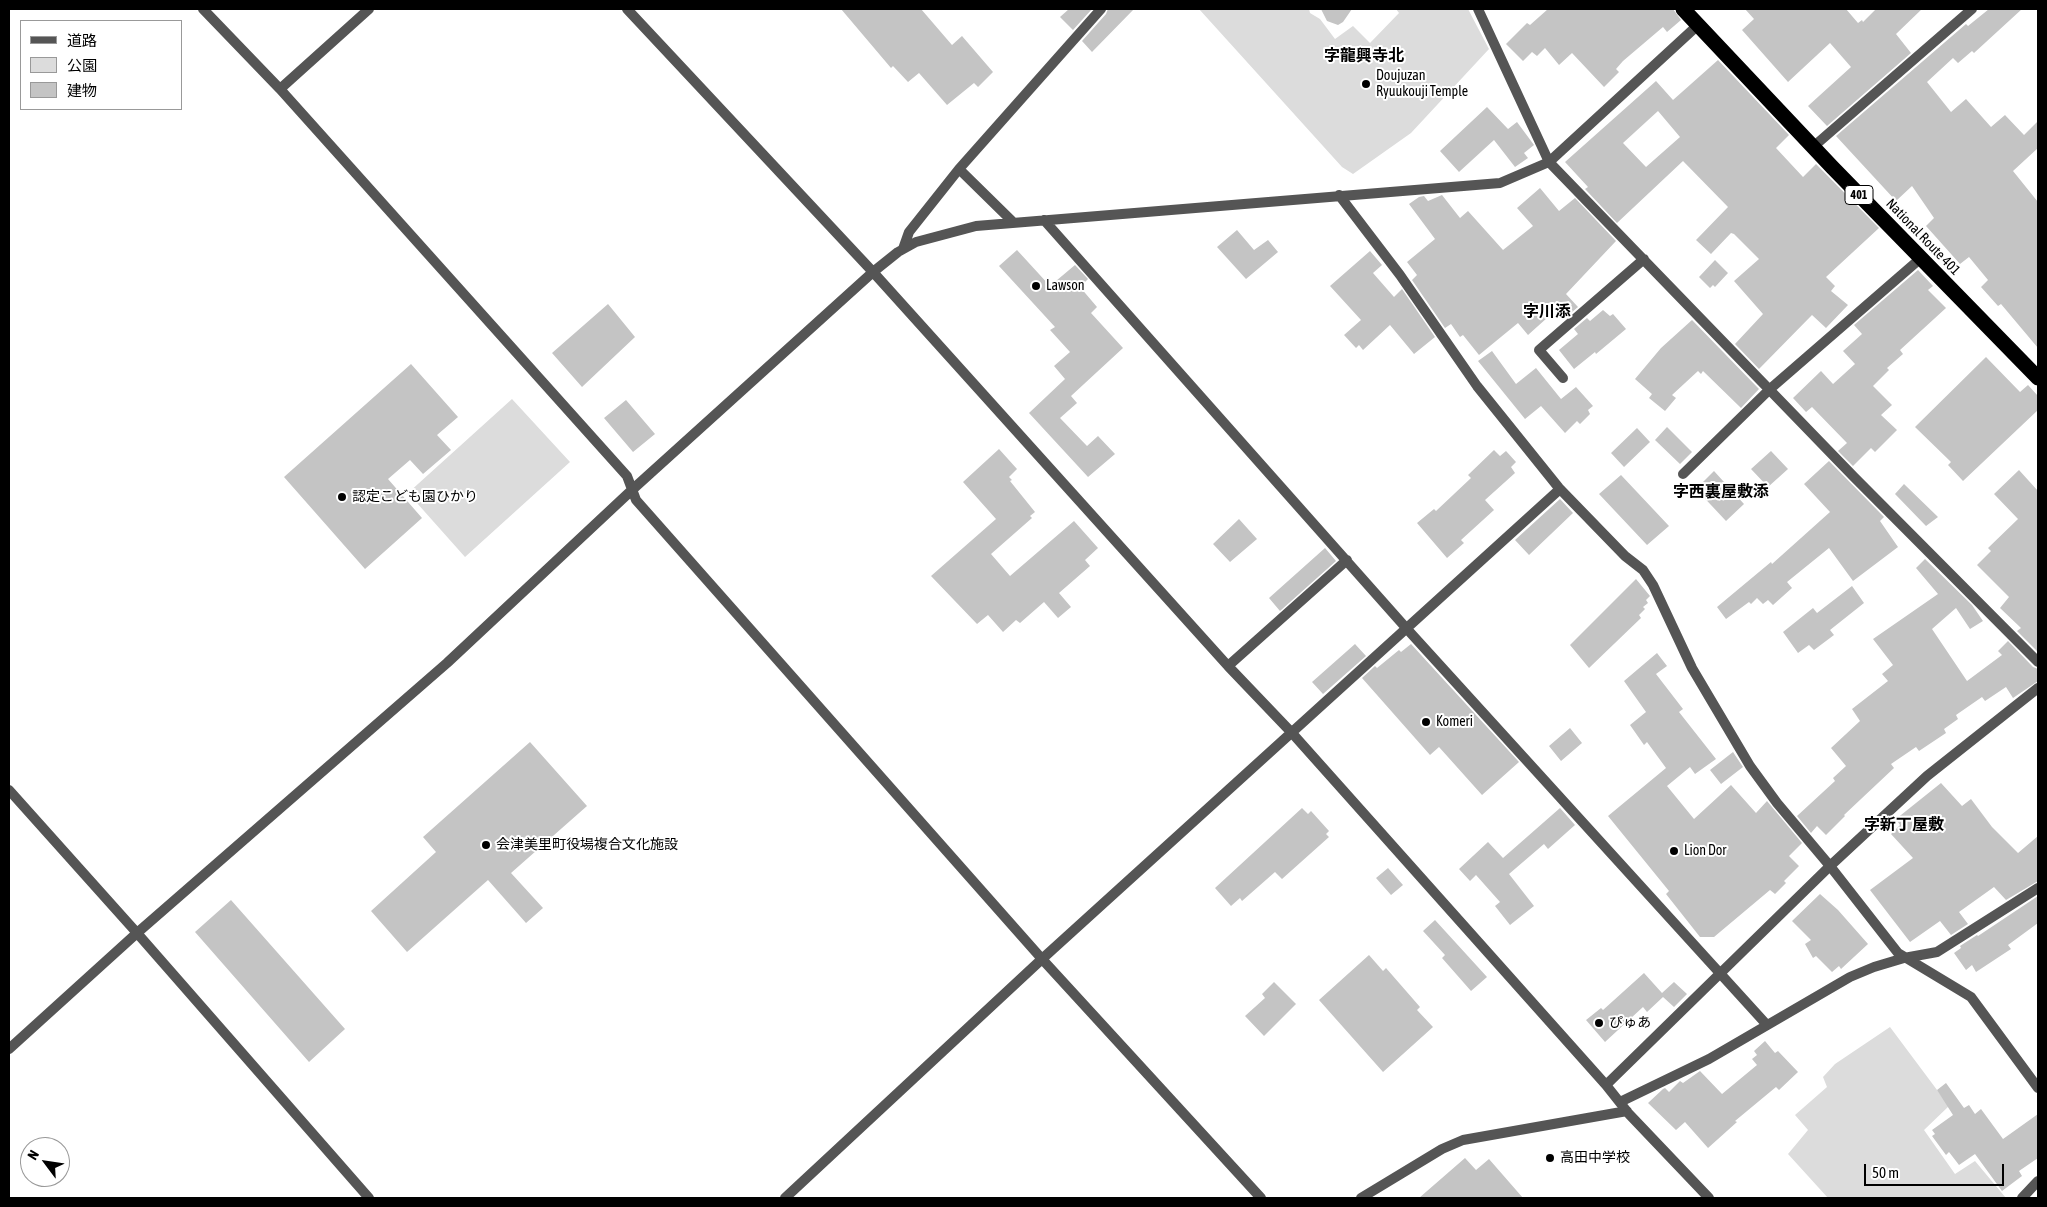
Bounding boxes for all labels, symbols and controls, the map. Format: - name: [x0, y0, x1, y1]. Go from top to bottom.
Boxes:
- legend: [20, 20, 182, 110]
- text: 道路: [67, 32, 97, 49]
- district label: 字龍興寺北: [1324, 46, 1404, 66]
- text: 公園: [67, 57, 97, 74]
- place label: Doujuzan Ryuukouji Temple: [1376, 68, 1468, 100]
- marker: Doujuzan Ryuukouji Temple: [1360, 78, 1372, 90]
- text: 建物: [67, 82, 97, 99]
- road number: 401: [1845, 186, 1873, 204]
- street label: National Route 401: [1882, 195, 1964, 279]
- place label: Lawson: [1046, 278, 1085, 294]
- marker: Lawson: [1030, 280, 1042, 292]
- district label: 字川添: [1523, 302, 1571, 322]
- district label: 字西裏屋敷添: [1673, 482, 1769, 502]
- place label: 認定こども園ひかり: [352, 489, 478, 505]
- marker: 認定こども園ひかり: [336, 491, 348, 503]
- place label: Komeri: [1436, 714, 1473, 730]
- marker: Komeri: [1420, 716, 1432, 728]
- district label: 字新丁屋敷: [1864, 815, 1944, 835]
- place label: 会津美里町役場複合文化施設: [496, 837, 678, 853]
- marker: 会津美里町役場複合文化施設: [480, 839, 492, 851]
- place label: Lion Dor: [1684, 843, 1726, 859]
- marker: Lion Dor: [1668, 845, 1680, 857]
- place label: ぴゅあ: [1609, 1015, 1651, 1031]
- marker: ぴゅあ: [1593, 1017, 1605, 1029]
- north arrow: [20, 1137, 70, 1187]
- text: N: [24, 1147, 42, 1162]
- place label: 高田中学校: [1560, 1150, 1630, 1166]
- marker: 高田中学校: [1544, 1152, 1556, 1164]
- scale bar: [1867, 1154, 2007, 1186]
- text: 50 m: [1872, 1164, 1899, 1181]

